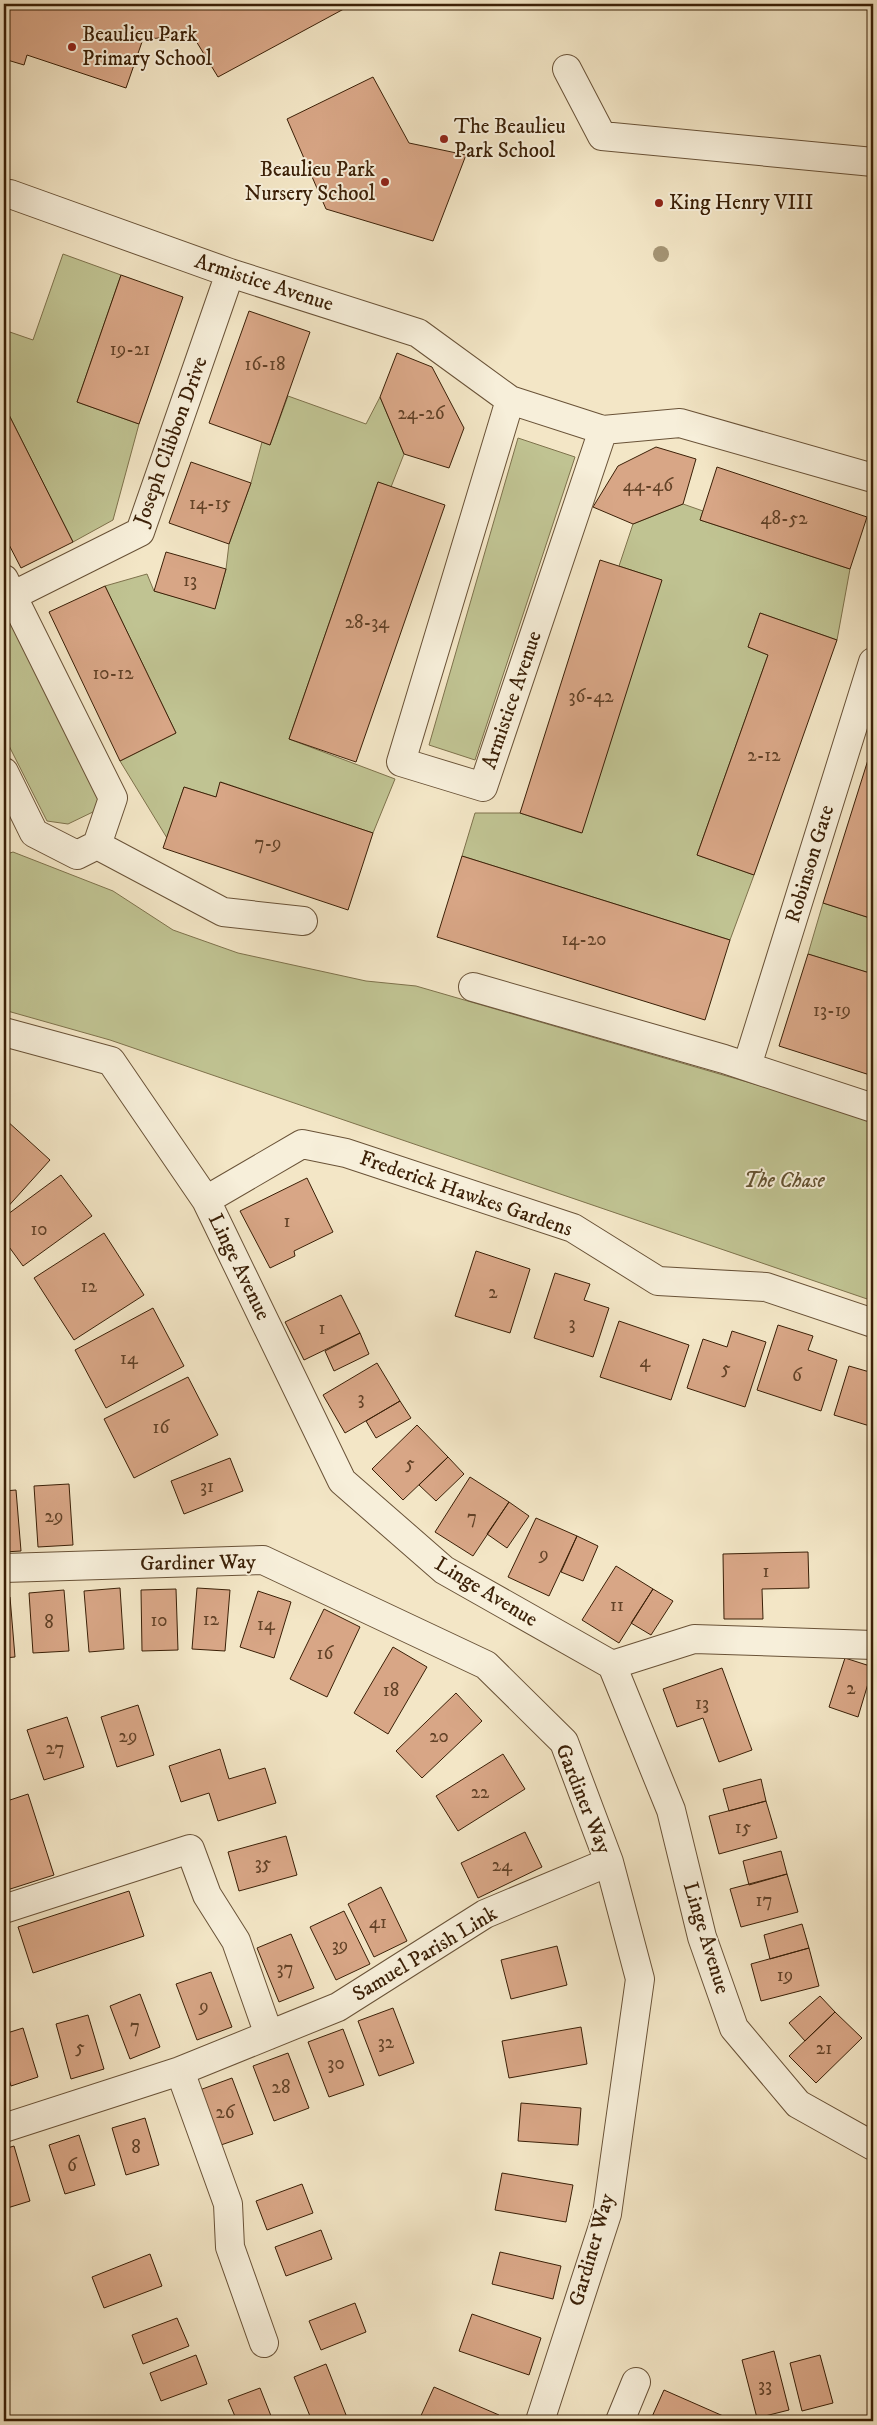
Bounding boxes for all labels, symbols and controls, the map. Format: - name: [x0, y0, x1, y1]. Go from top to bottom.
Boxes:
- place label: Beaulieu Park Primary School: [82, 22, 213, 72]
- marker: Beaulieu Park Primary School: [66, 41, 78, 53]
- place label: The Beaulieu Park School: [454, 114, 566, 164]
- marker: The Beaulieu Park School: [438, 133, 450, 145]
- place label: Beaulieu Park Nursery School: [245, 157, 376, 207]
- marker: Beaulieu Park Nursery School: [379, 176, 391, 188]
- place label: King Henry VIII: [669, 190, 813, 216]
- marker: King Henry VIII: [653, 197, 665, 209]
- street label: Armistice Avenue: [191, 248, 337, 318]
- house number: 19-21: [110, 338, 150, 361]
- street label: Joseph Clibbon Drive: [128, 353, 214, 531]
- house number: 16-18: [245, 353, 286, 376]
- house number: 24-26: [397, 402, 446, 425]
- house number: 44-46: [623, 474, 674, 497]
- house number: 14-15: [189, 492, 232, 515]
- house number: 48-52: [761, 507, 808, 530]
- house number: 13: [183, 569, 197, 592]
- house number: 28-34: [345, 611, 390, 634]
- street label: Armistice Avenue: [476, 627, 548, 772]
- house number: 10-12: [92, 662, 134, 685]
- house number: 36-42: [569, 685, 614, 708]
- house number: 2-12: [747, 744, 781, 767]
- street label: Robinson Gate: [780, 802, 840, 926]
- house number: 7-9: [254, 832, 282, 855]
- house number: 14-20: [561, 928, 607, 951]
- house number: 13-19: [813, 999, 851, 1022]
- street label: Frederick Hawkes Gardens: [356, 1145, 576, 1243]
- park label: The Chase: [743, 1168, 825, 1194]
- street label: Linge Avenue: [202, 1209, 276, 1325]
- house number: 1: [284, 1210, 291, 1233]
- house number: 10: [30, 1218, 48, 1241]
- house number: 12: [81, 1275, 98, 1298]
- house number: 2: [488, 1281, 498, 1304]
- house number: 3: [568, 1312, 576, 1335]
- house number: 1: [319, 1317, 326, 1340]
- house number: 14: [120, 1347, 139, 1370]
- house number: 4: [640, 1350, 652, 1373]
- house number: 5: [721, 1357, 731, 1380]
- house number: 6: [792, 1364, 803, 1387]
- house number: 3: [357, 1387, 365, 1410]
- house number: 16: [153, 1416, 171, 1439]
- house number: 5: [405, 1452, 415, 1475]
- house number: 31: [200, 1475, 214, 1498]
- house number: 29: [45, 1505, 63, 1528]
- house number: 7: [467, 1506, 477, 1529]
- house number: 9: [538, 1543, 549, 1566]
- street label: Gardiner Way: [140, 1549, 257, 1577]
- street label: Linge Avenue: [430, 1551, 542, 1633]
- house number: 1: [763, 1560, 770, 1583]
- house number: 11: [610, 1594, 624, 1617]
- house number: 12: [203, 1608, 220, 1631]
- house number: 10: [150, 1609, 168, 1632]
- house number: 8: [44, 1611, 54, 1634]
- house number: 14: [257, 1613, 276, 1636]
- house number: 16: [317, 1642, 335, 1665]
- house number: 2: [846, 1677, 856, 1700]
- house number: 18: [383, 1679, 399, 1702]
- house number: 13: [695, 1692, 709, 1715]
- house number: 29: [119, 1725, 137, 1748]
- house number: 20: [429, 1725, 449, 1748]
- house number: 27: [46, 1737, 64, 1760]
- street label: Gardiner Way: [549, 1740, 617, 1859]
- house number: 22: [471, 1781, 490, 1804]
- house number: 15: [735, 1816, 752, 1839]
- house number: 35: [255, 1852, 272, 1875]
- house number: 24: [492, 1854, 513, 1877]
- street label: Linge Avenue: [677, 1879, 735, 1997]
- house number: 17: [756, 1889, 773, 1912]
- street label: Samuel Parish Link: [348, 1900, 503, 2007]
- house number: 41: [369, 1911, 387, 1934]
- house number: 39: [332, 1934, 348, 1957]
- house number: 37: [276, 1957, 294, 1980]
- house number: 19: [777, 1964, 793, 1987]
- house number: 9: [198, 1995, 209, 2018]
- house number: 7: [130, 2015, 140, 2038]
- house number: 32: [378, 2031, 395, 2054]
- house number: 5: [75, 2036, 85, 2059]
- house number: 21: [816, 2037, 832, 2060]
- house number: 30: [327, 2052, 345, 2075]
- house number: 28: [272, 2076, 290, 2099]
- house number: 26: [215, 2101, 236, 2124]
- house number: 8: [131, 2136, 141, 2159]
- house number: 6: [67, 2154, 78, 2177]
- street label: Gardiner Way: [564, 2190, 621, 2309]
- house number: 33: [758, 2374, 772, 2397]

